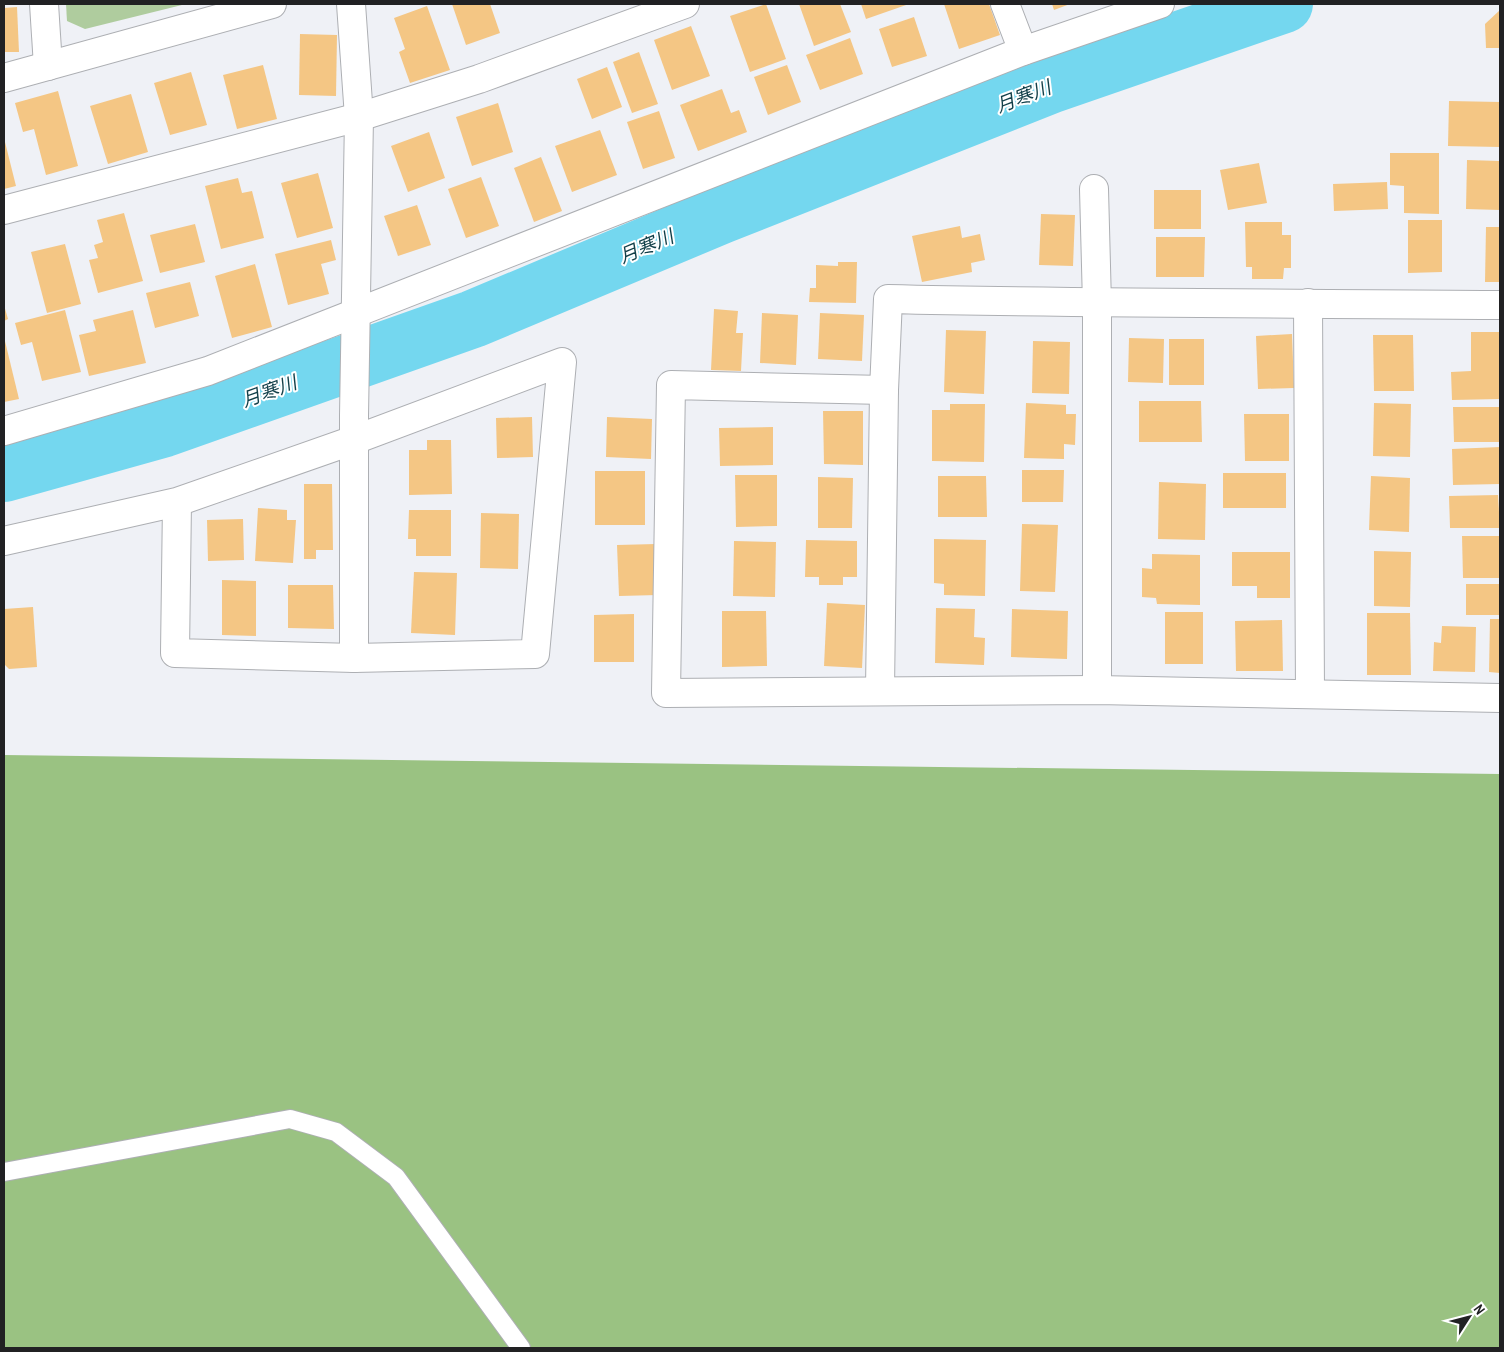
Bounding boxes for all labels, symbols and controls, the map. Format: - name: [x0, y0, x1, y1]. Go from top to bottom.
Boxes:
- water label: 月寒川: [992, 73, 1056, 118]
- water label: 月寒川: [615, 222, 679, 269]
- water label: 月寒川: [238, 368, 302, 413]
- north arrow: [1444, 1292, 1494, 1342]
- text: N: [1470, 1301, 1489, 1318]

